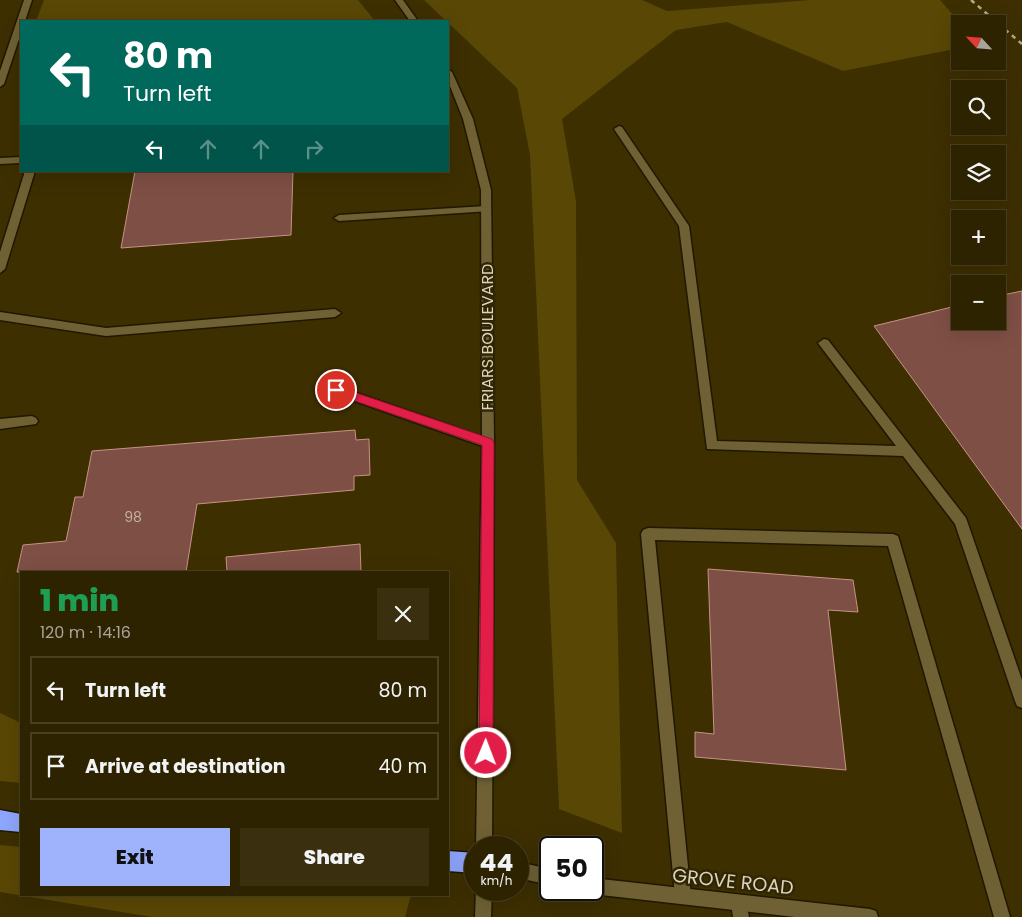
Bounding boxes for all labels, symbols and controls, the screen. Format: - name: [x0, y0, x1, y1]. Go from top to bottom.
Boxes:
- north arrow: [951, 15, 1006, 70]
- map controls: [951, 15, 1006, 330]
- text: 80 m: [123, 31, 213, 80]
- icon: left: [40, 40, 105, 105]
- text: Turn left: [123, 78, 211, 109]
- button: search: [951, 80, 1006, 135]
- icon: left: [141, 135, 169, 163]
- icon: ahead: [194, 135, 222, 163]
- icon: ahead: [247, 135, 275, 163]
- icon: right: [300, 135, 328, 163]
- button: layers: [951, 145, 1006, 200]
- button: +: [951, 210, 1006, 265]
- street label: FRIARS BOULEVARD: [476, 264, 499, 410]
- button: −: [951, 275, 1006, 330]
- pin: [315, 369, 357, 411]
- icon: arrive: [322, 376, 350, 404]
- house number: 98: [124, 507, 142, 527]
- text: 1 min: [40, 579, 119, 622]
- button: close: [377, 588, 429, 640]
- text: 120 m · 14:16: [40, 621, 131, 644]
- icon: left: [42, 676, 70, 704]
- text: Turn left: [85, 677, 166, 704]
- text: 80 m: [378, 677, 427, 704]
- position arrow: [459, 726, 511, 778]
- icon: arrive: [42, 752, 70, 780]
- text: Arrive at destination: [85, 753, 286, 780]
- text: 40 m: [378, 753, 427, 780]
- button: Exit: [40, 828, 230, 886]
- button: Share: [240, 828, 429, 886]
- speed limit sign: 50: [539, 836, 604, 901]
- text: 44: [480, 845, 513, 880]
- street label: GROVE ROAD: [671, 862, 795, 901]
- text: km/h: [481, 872, 512, 889]

